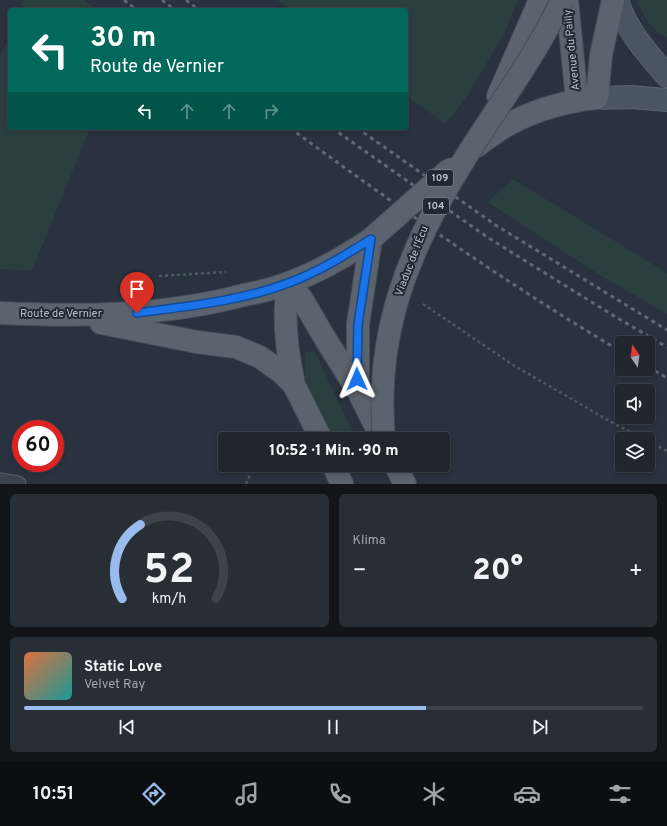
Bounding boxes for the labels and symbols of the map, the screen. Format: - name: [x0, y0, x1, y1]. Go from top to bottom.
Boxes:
- street label: Avenue du Pailly: [561, 9, 583, 91]
- road number: 109: [427, 170, 453, 186]
- road number: 104: [423, 198, 449, 214]
- street label: Viaduc de l'Écu: [391, 224, 432, 298]
- pin: [120, 272, 154, 313]
- street label: Route de Vernier: [20, 307, 103, 321]
- north arrow: [615, 336, 655, 376]
- position arrow: [336, 358, 378, 400]
- speed limit sign: 60: [12, 420, 64, 472]

